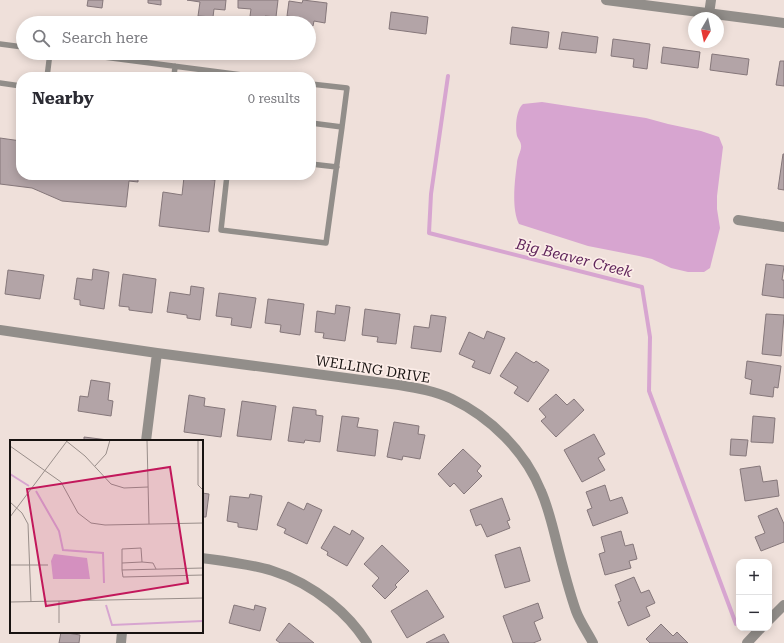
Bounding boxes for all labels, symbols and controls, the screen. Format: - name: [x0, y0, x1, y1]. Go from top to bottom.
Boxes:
- north arrow: [688, 12, 724, 48]
- search box: [16, 16, 316, 60]
- icon: search: [30, 27, 52, 49]
- text: Search here: [62, 29, 148, 47]
- text: Nearby: [32, 88, 94, 108]
- text: 0 results: [248, 91, 300, 106]
- water label: Big Beaver Creek: [513, 235, 635, 281]
- street label: WELLING DRIVE: [315, 352, 431, 386]
- inset map: [10, 440, 203, 633]
- map controls: [736, 559, 772, 631]
- button: +: [736, 559, 772, 595]
- button: −: [736, 595, 772, 631]

